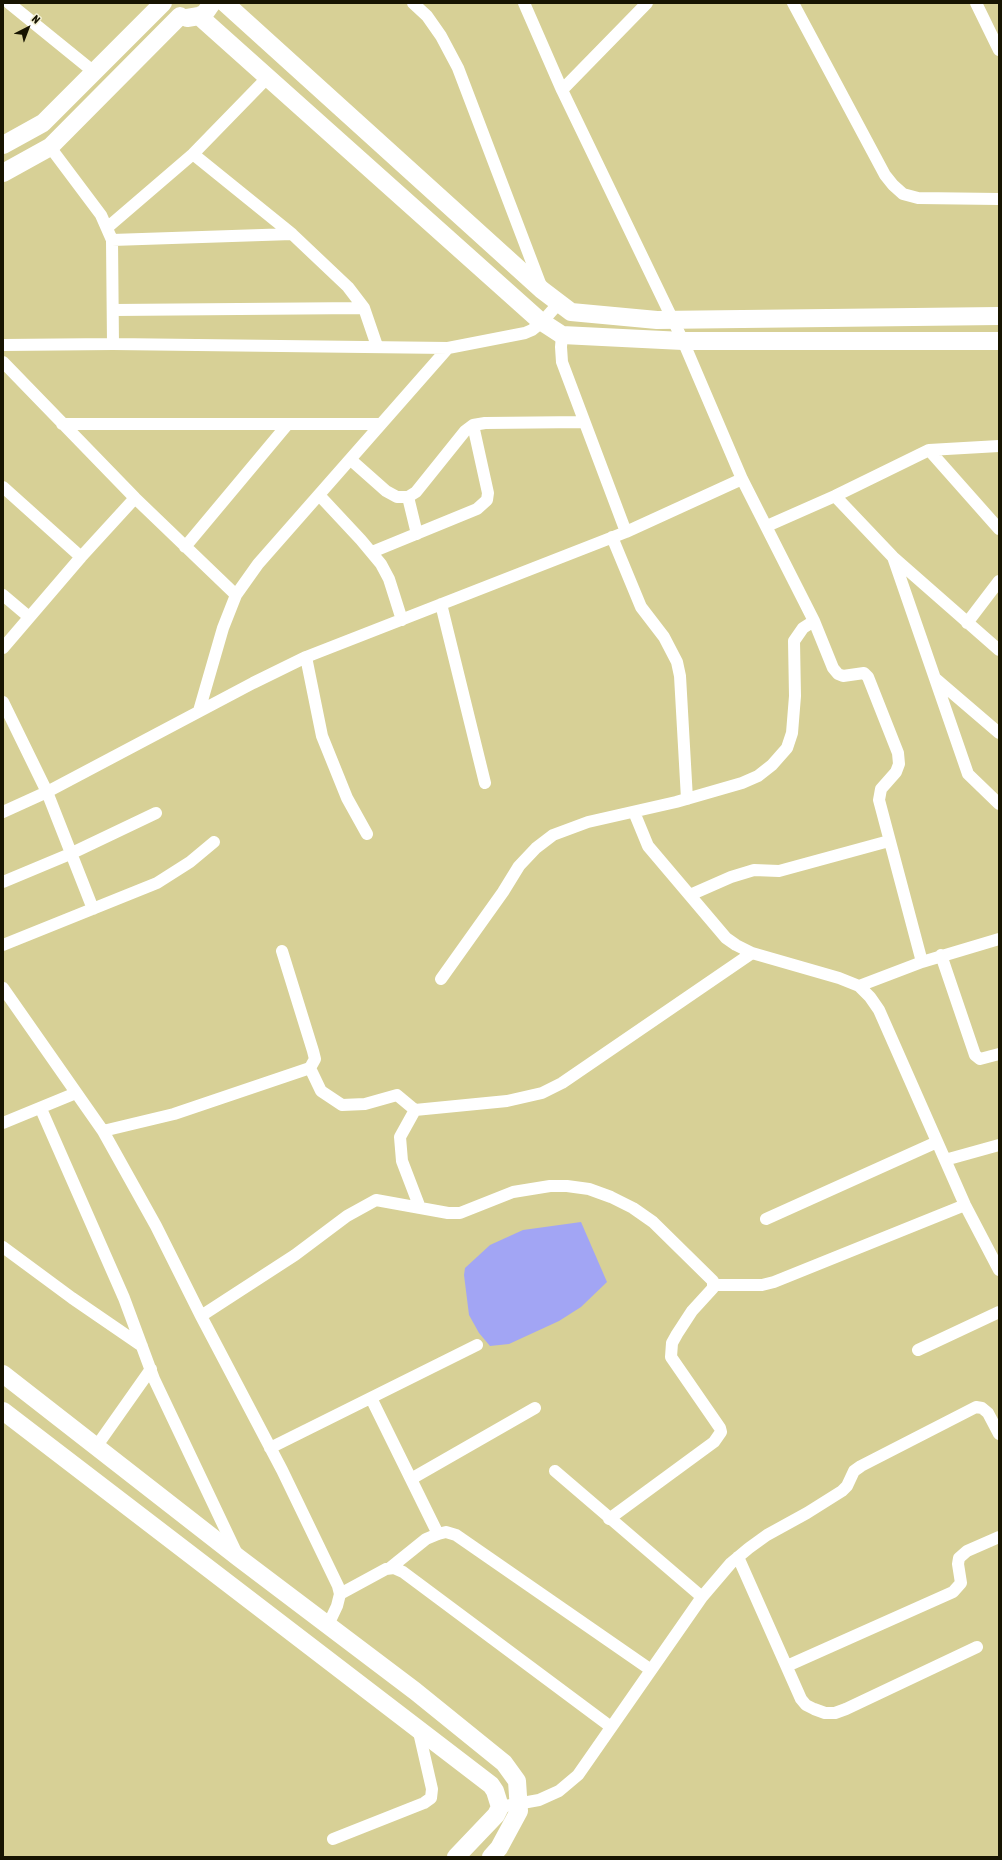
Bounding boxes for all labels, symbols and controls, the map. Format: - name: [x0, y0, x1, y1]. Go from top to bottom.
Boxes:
- north arrow: [8, 8, 48, 48]
- text: N: [30, 12, 42, 26]

